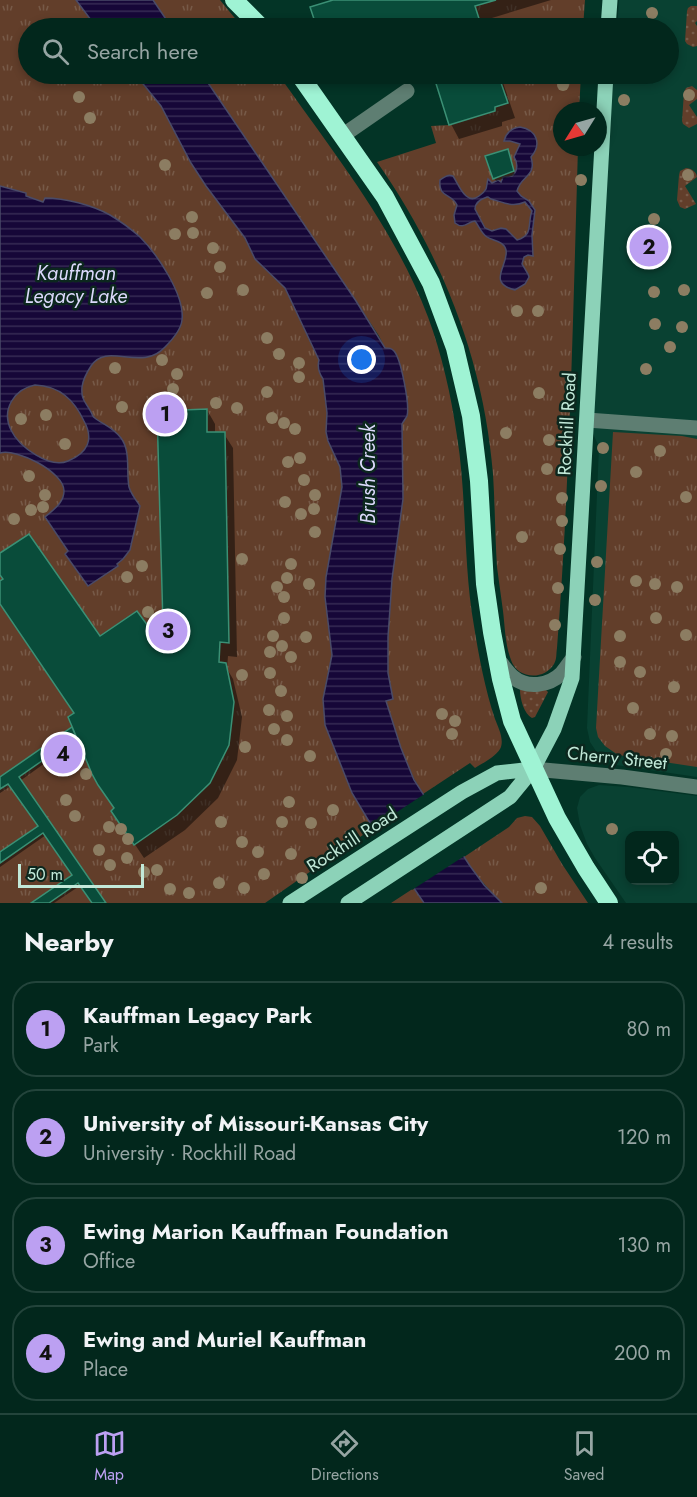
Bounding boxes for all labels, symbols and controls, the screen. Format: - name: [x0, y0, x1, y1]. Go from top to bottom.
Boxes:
- search box: [18, 18, 679, 84]
- icon: search: [39, 35, 72, 68]
- text: Search here: [87, 35, 198, 67]
- north arrow: [553, 102, 607, 156]
- pin: 2: [630, 224, 668, 270]
- water label: Kauffman Legacy Lake: [25, 259, 127, 311]
- your location: [347, 345, 376, 374]
- street label: Rockhill Road: [551, 372, 583, 476]
- pin: 1: [146, 392, 184, 436]
- water label: Brush Creek: [354, 423, 383, 524]
- pin: 3: [148, 608, 188, 654]
- pin: 4: [44, 732, 82, 777]
- street label: Cherry Street: [566, 740, 669, 776]
- street label: Rockhill Road: [302, 801, 402, 879]
- map controls: [625, 831, 679, 885]
- button: locate: [625, 831, 679, 885]
- scale bar: [18, 861, 144, 888]
- text: 50 m: [27, 863, 63, 886]
- text: Nearby: [24, 923, 113, 961]
- text: 4 results: [602, 928, 673, 957]
- text: Kauffman Legacy Park: [83, 999, 312, 1031]
- text: 1: [40, 1015, 51, 1044]
- text: 80 m: [626, 1015, 671, 1044]
- text: Park: [83, 1031, 119, 1060]
- text: University of Missouri-Kansas City: [83, 1107, 428, 1139]
- text: 2: [39, 1123, 52, 1152]
- text: 120 m: [617, 1123, 671, 1152]
- text: University · Rockhill Road: [83, 1139, 296, 1168]
- text: Ewing Marion Kauffman Foundation: [83, 1215, 449, 1247]
- text: 3: [39, 1231, 52, 1260]
- text: 130 m: [617, 1231, 671, 1260]
- text: Office: [83, 1247, 135, 1276]
- text: Ewing and Muriel Kauffman: [83, 1323, 367, 1355]
- text: 4: [39, 1339, 52, 1368]
- text: 200 m: [614, 1339, 671, 1368]
- text: Place: [83, 1355, 128, 1384]
- tab: Map: [93, 1427, 126, 1486]
- tab: Directions: [311, 1427, 379, 1486]
- tab: Saved: [564, 1427, 604, 1486]

